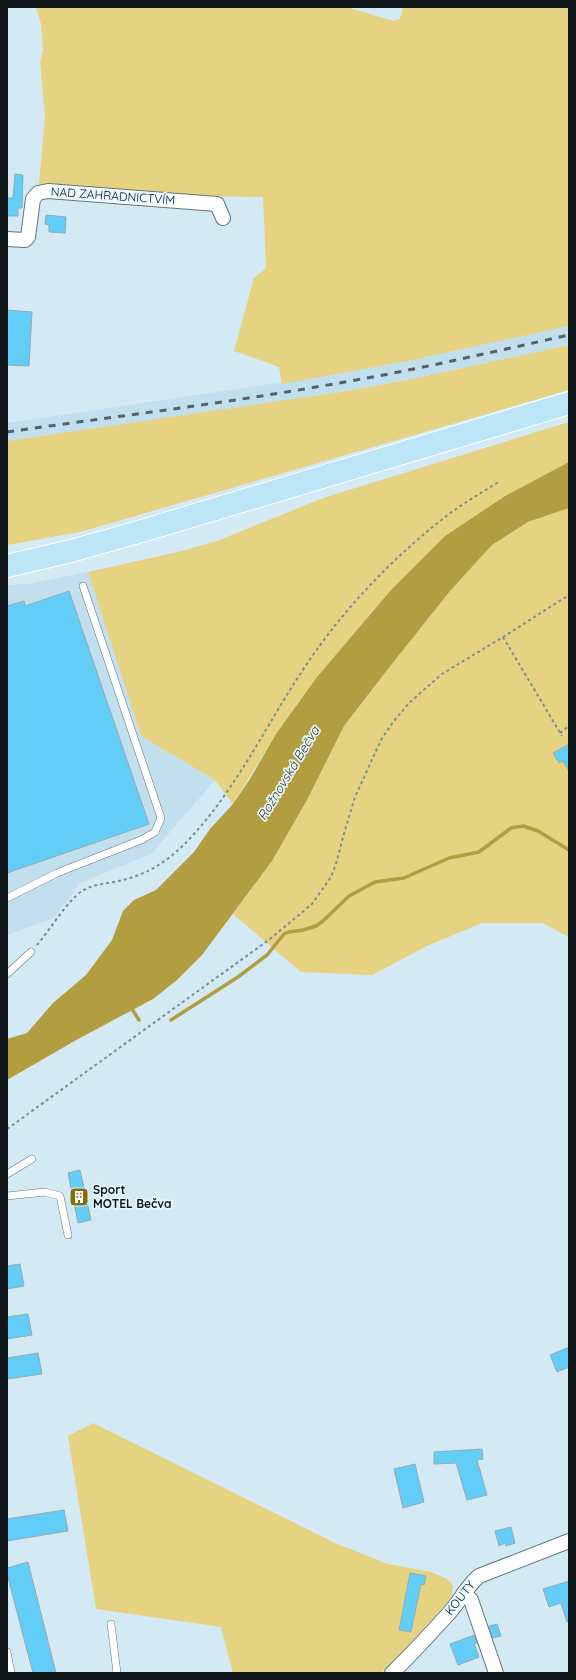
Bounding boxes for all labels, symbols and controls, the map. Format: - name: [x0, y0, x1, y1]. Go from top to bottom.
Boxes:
- street label: NAD ZAHRADNICTVÍM: [50, 184, 176, 207]
- water label: Rožnovská Bečva: [254, 722, 323, 823]
- place label: Sport MOTEL Bečva: [93, 1182, 172, 1211]
- building icon: Sport MOTEL Bečva: [68, 1186, 90, 1208]
- street label: KOUTY: [441, 1577, 478, 1618]

